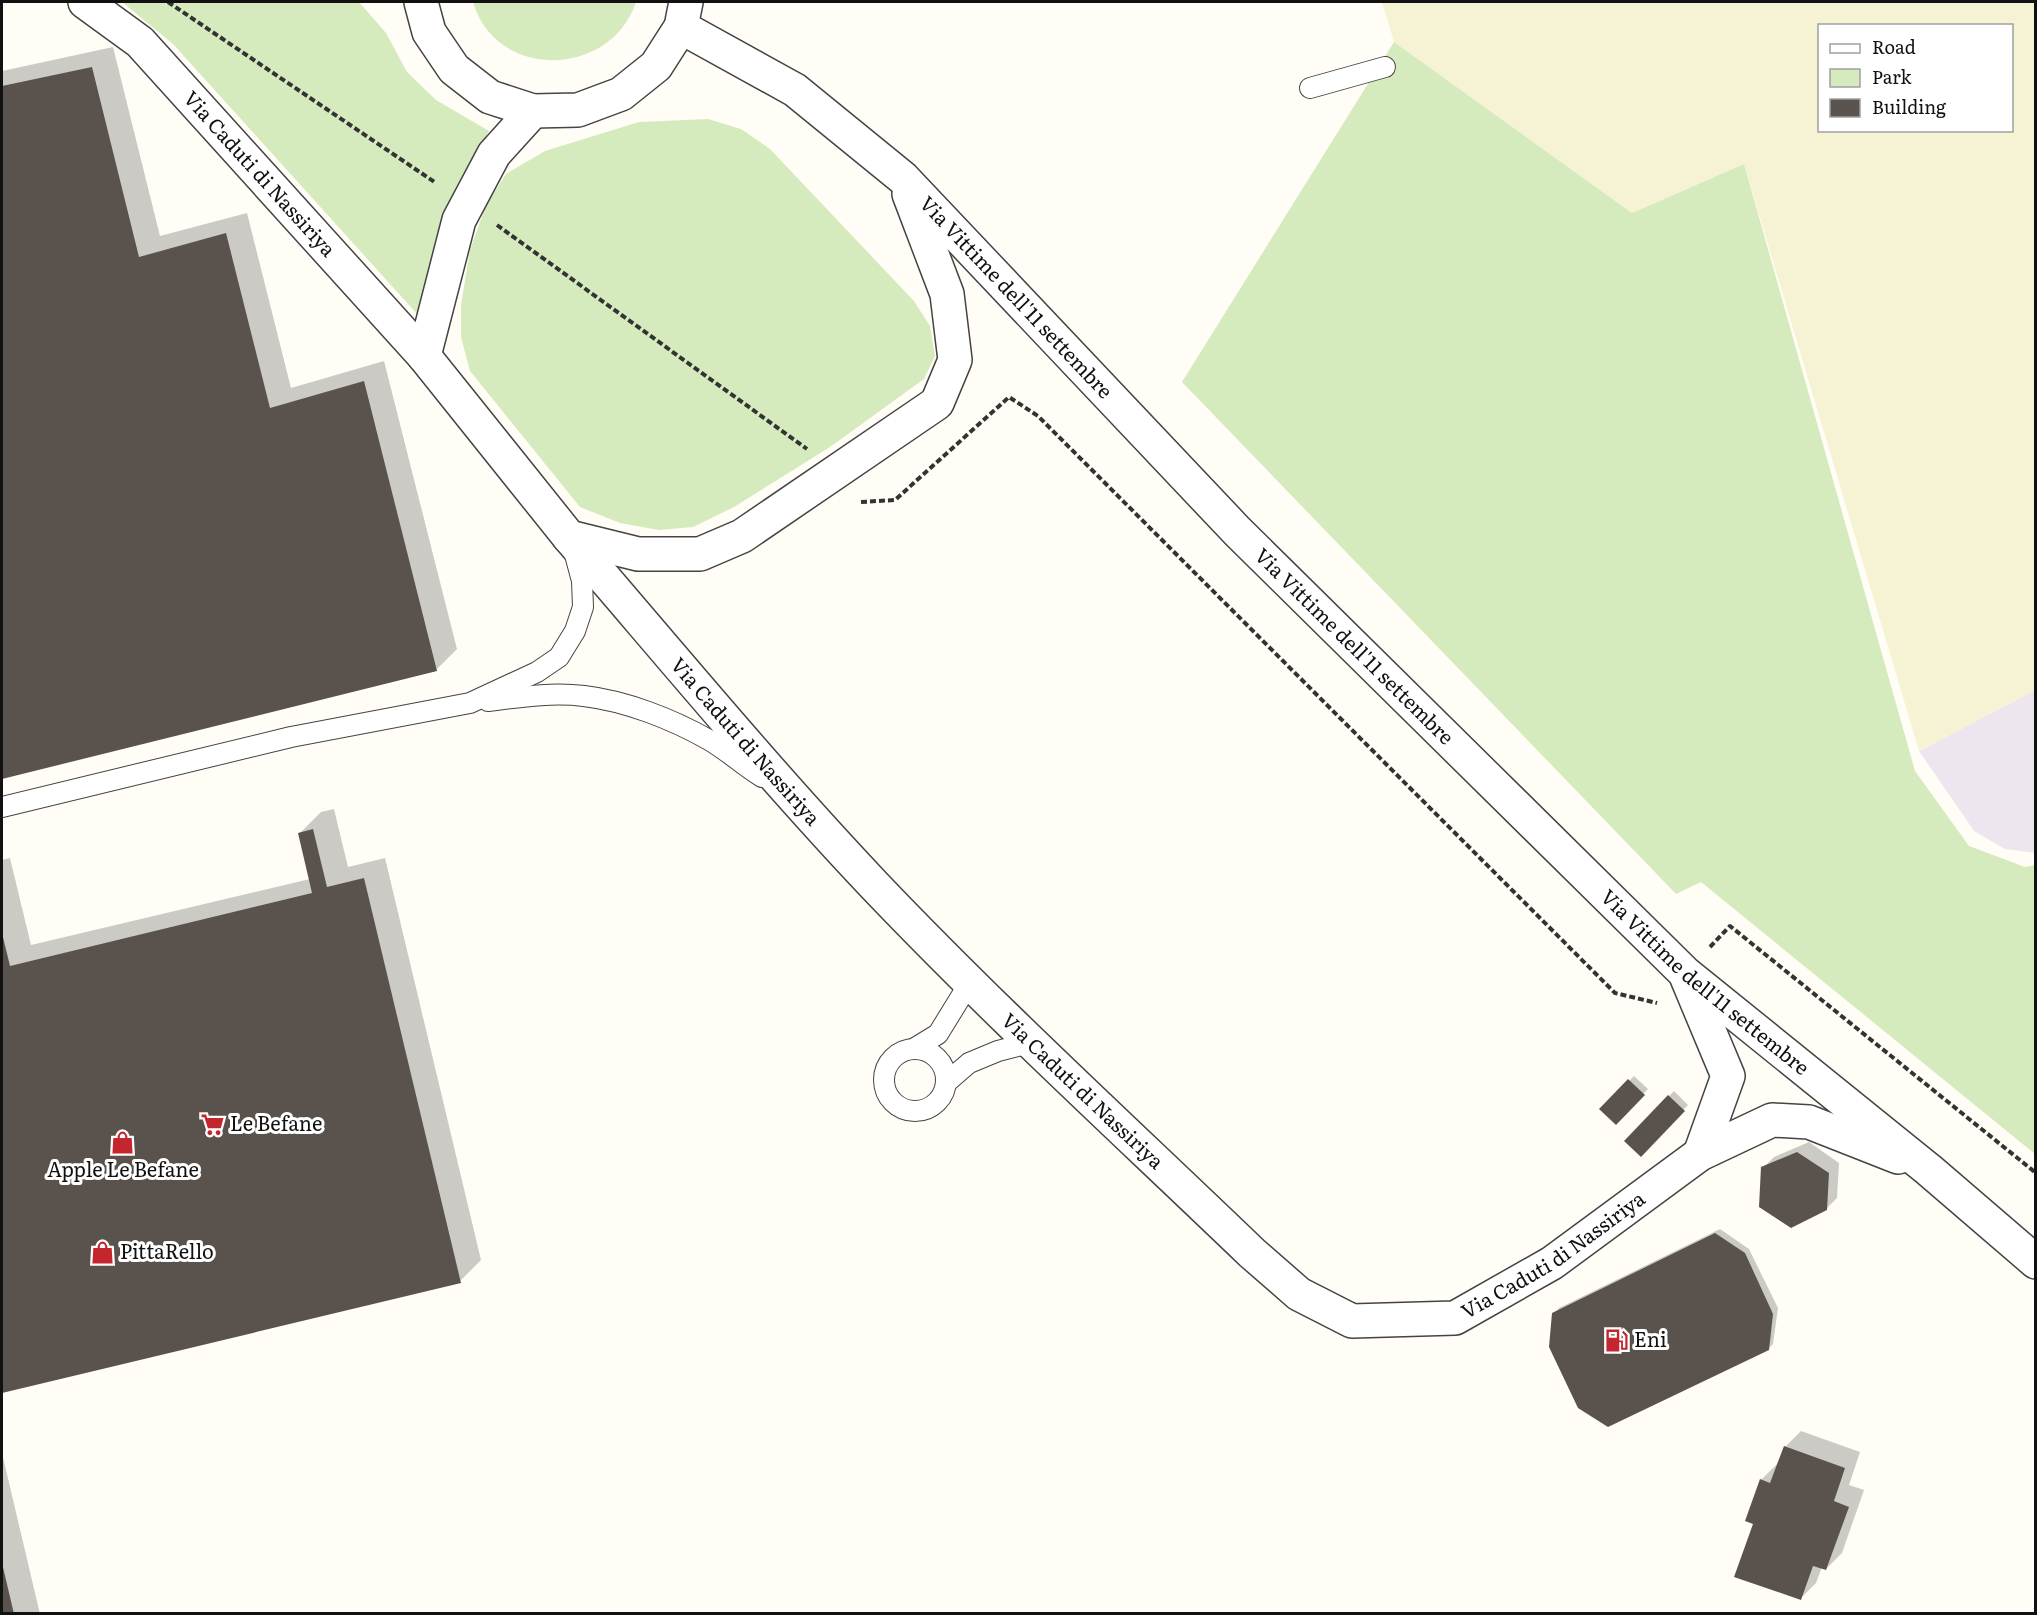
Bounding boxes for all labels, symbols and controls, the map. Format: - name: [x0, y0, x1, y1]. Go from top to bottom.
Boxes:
- legend: [1818, 24, 2013, 132]
- text: Road: [1872, 33, 1916, 60]
- text: Park: [1872, 63, 1913, 90]
- street label: Via Caduti di Nassiriya: [178, 83, 344, 263]
- text: Building: [1872, 93, 1947, 120]
- street label: Via Vittime dell'11 settembre: [914, 188, 1121, 404]
- street label: Via Vittime dell'11 settembre: [1249, 540, 1462, 750]
- street label: Via Caduti di Nassiriya: [665, 650, 829, 831]
- street label: Via Vittime dell'11 settembre: [1595, 881, 1817, 1081]
- street label: Via Caduti di Nassiriya: [996, 1005, 1172, 1175]
- place label: Le Befane: [230, 1107, 322, 1137]
- supermarket icon: Le Befane: [199, 1111, 225, 1137]
- shop icon: Apple Le Befane: [110, 1129, 136, 1155]
- place label: Apple Le Befane: [47, 1153, 199, 1183]
- street label: Via Caduti di Nassiriya: [1455, 1182, 1651, 1325]
- place label: PittaRello: [120, 1235, 214, 1265]
- shop icon: PittaRello: [89, 1239, 115, 1265]
- place label: Eni: [1634, 1323, 1667, 1353]
- fuel station icon: Eni: [1603, 1327, 1629, 1353]

